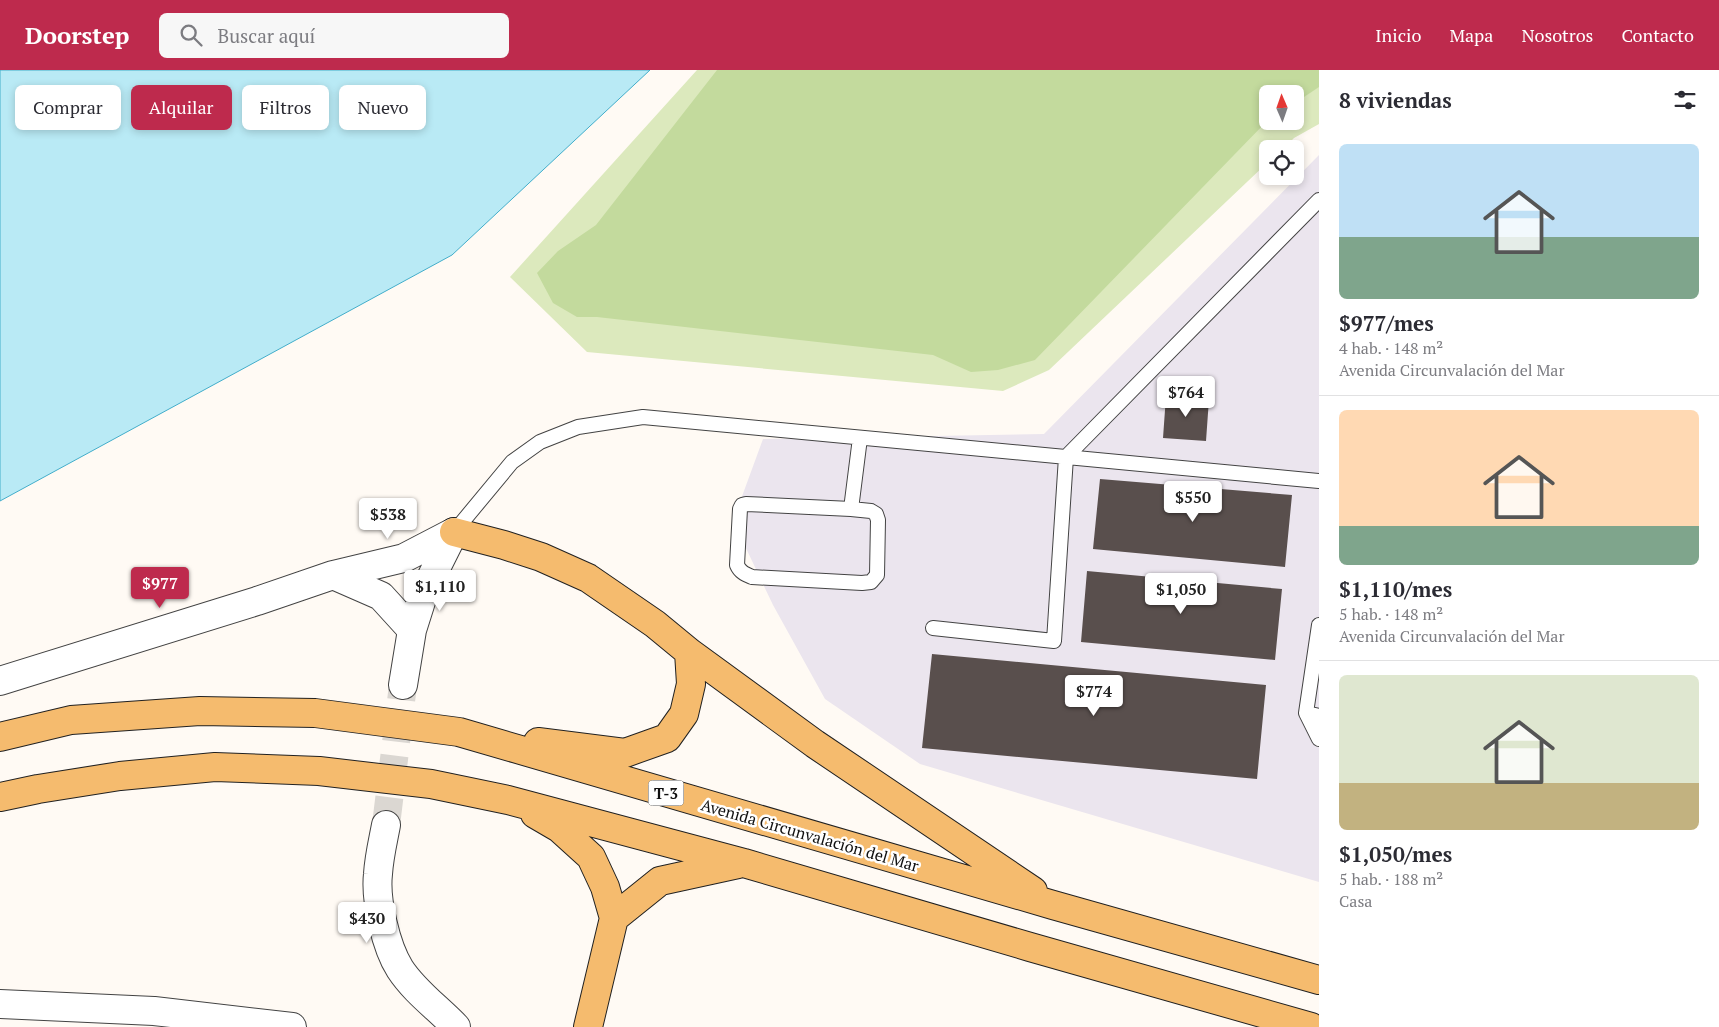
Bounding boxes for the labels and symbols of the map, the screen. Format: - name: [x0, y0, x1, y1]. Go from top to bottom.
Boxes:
- north arrow: [1259, 85, 1304, 130]
- pin: $764: [1156, 376, 1216, 418]
- pin: $550: [1163, 480, 1223, 523]
- pin: $538: [358, 498, 418, 540]
- pin: $977: [130, 566, 190, 609]
- pin: $1,110: [399, 570, 481, 612]
- pin: $1,050: [1140, 572, 1222, 615]
- pin: $774: [1064, 674, 1124, 717]
- road number: T-3: [648, 780, 684, 806]
- street label: Avenida Circunvalación del Mar: [699, 793, 922, 877]
- pin: $430: [337, 902, 397, 944]

